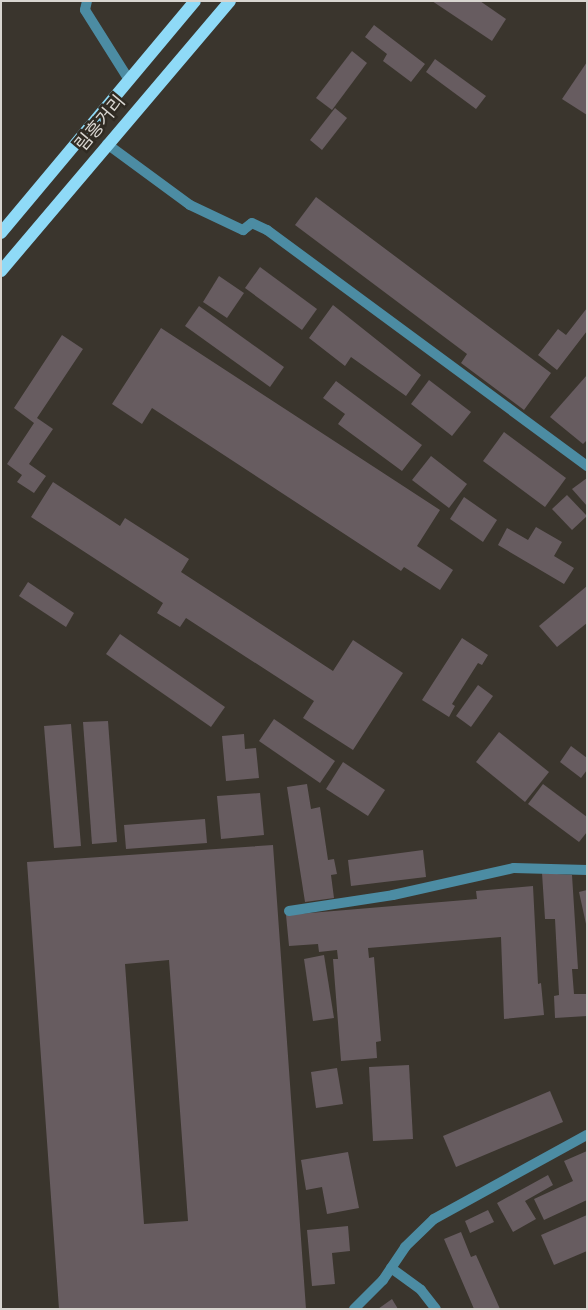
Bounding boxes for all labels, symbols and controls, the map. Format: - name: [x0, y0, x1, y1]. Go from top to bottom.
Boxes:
- street label: 림흥거리: [71, 92, 131, 156]

